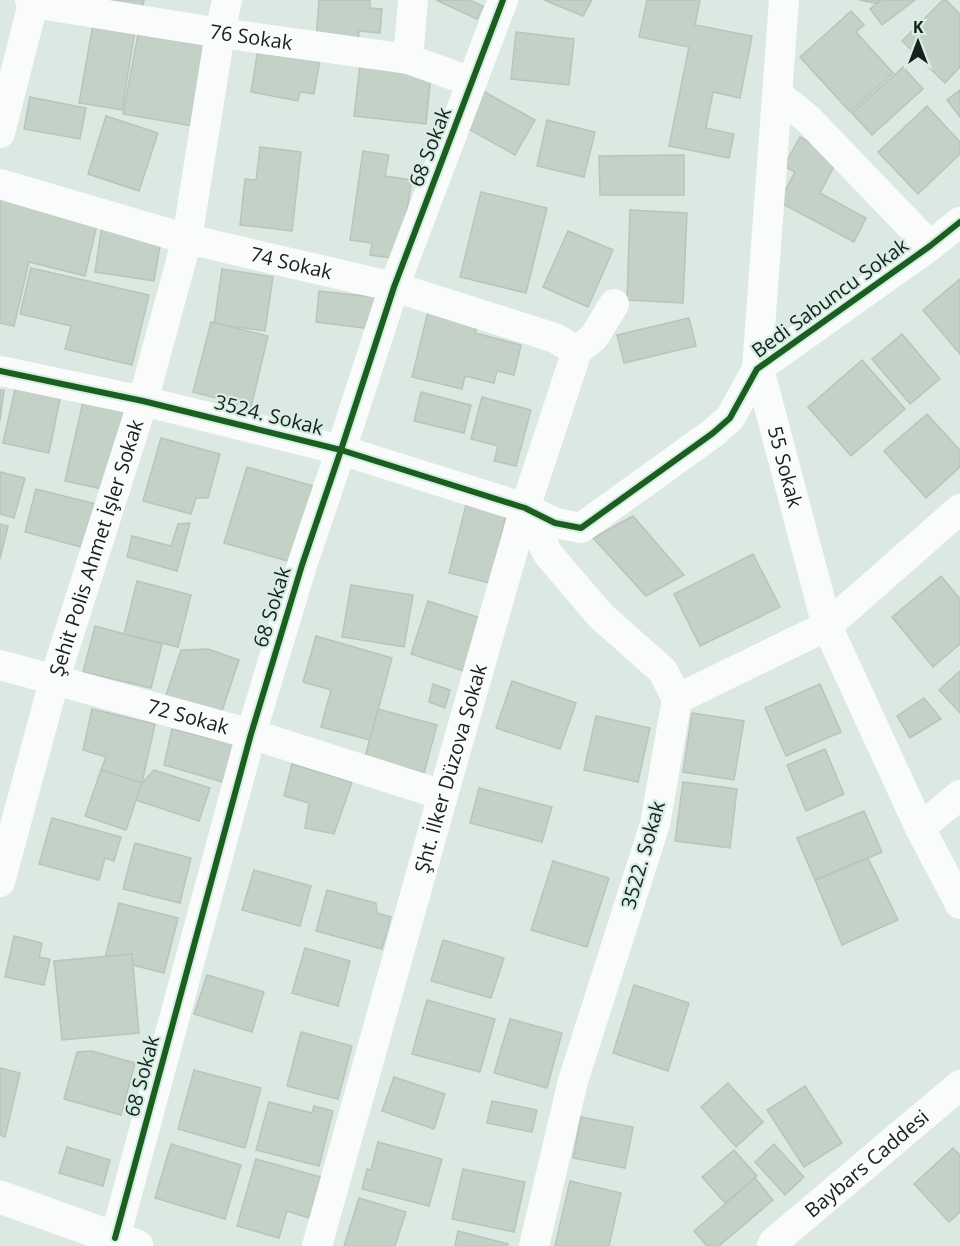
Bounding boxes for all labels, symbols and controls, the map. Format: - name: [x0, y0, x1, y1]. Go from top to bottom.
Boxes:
- north arrow: [888, 12, 948, 72]
- text: K: [913, 16, 924, 38]
- street label: 76 Sokak: [208, 18, 295, 56]
- street label: 68 Sokak: [402, 103, 457, 190]
- street label: Bedi Sabuncu Sokak: [746, 231, 914, 364]
- street label: 74 Sokak: [248, 240, 335, 285]
- street label: 3524. Sokak: [212, 388, 327, 441]
- street label: Şehit Polis Ahmet İşler Sokak: [42, 415, 149, 679]
- street label: 55 Sokak: [762, 423, 809, 511]
- street label: 68 Sokak: [246, 563, 297, 651]
- street label: Şht. İlker Düzova Sokak: [408, 660, 493, 876]
- street label: 72 Sokak: [144, 692, 232, 740]
- street label: 3522. Sokak: [614, 797, 671, 912]
- street label: 68 Sokak: [118, 1032, 165, 1120]
- street label: Baybars Caddesi: [799, 1103, 934, 1223]

